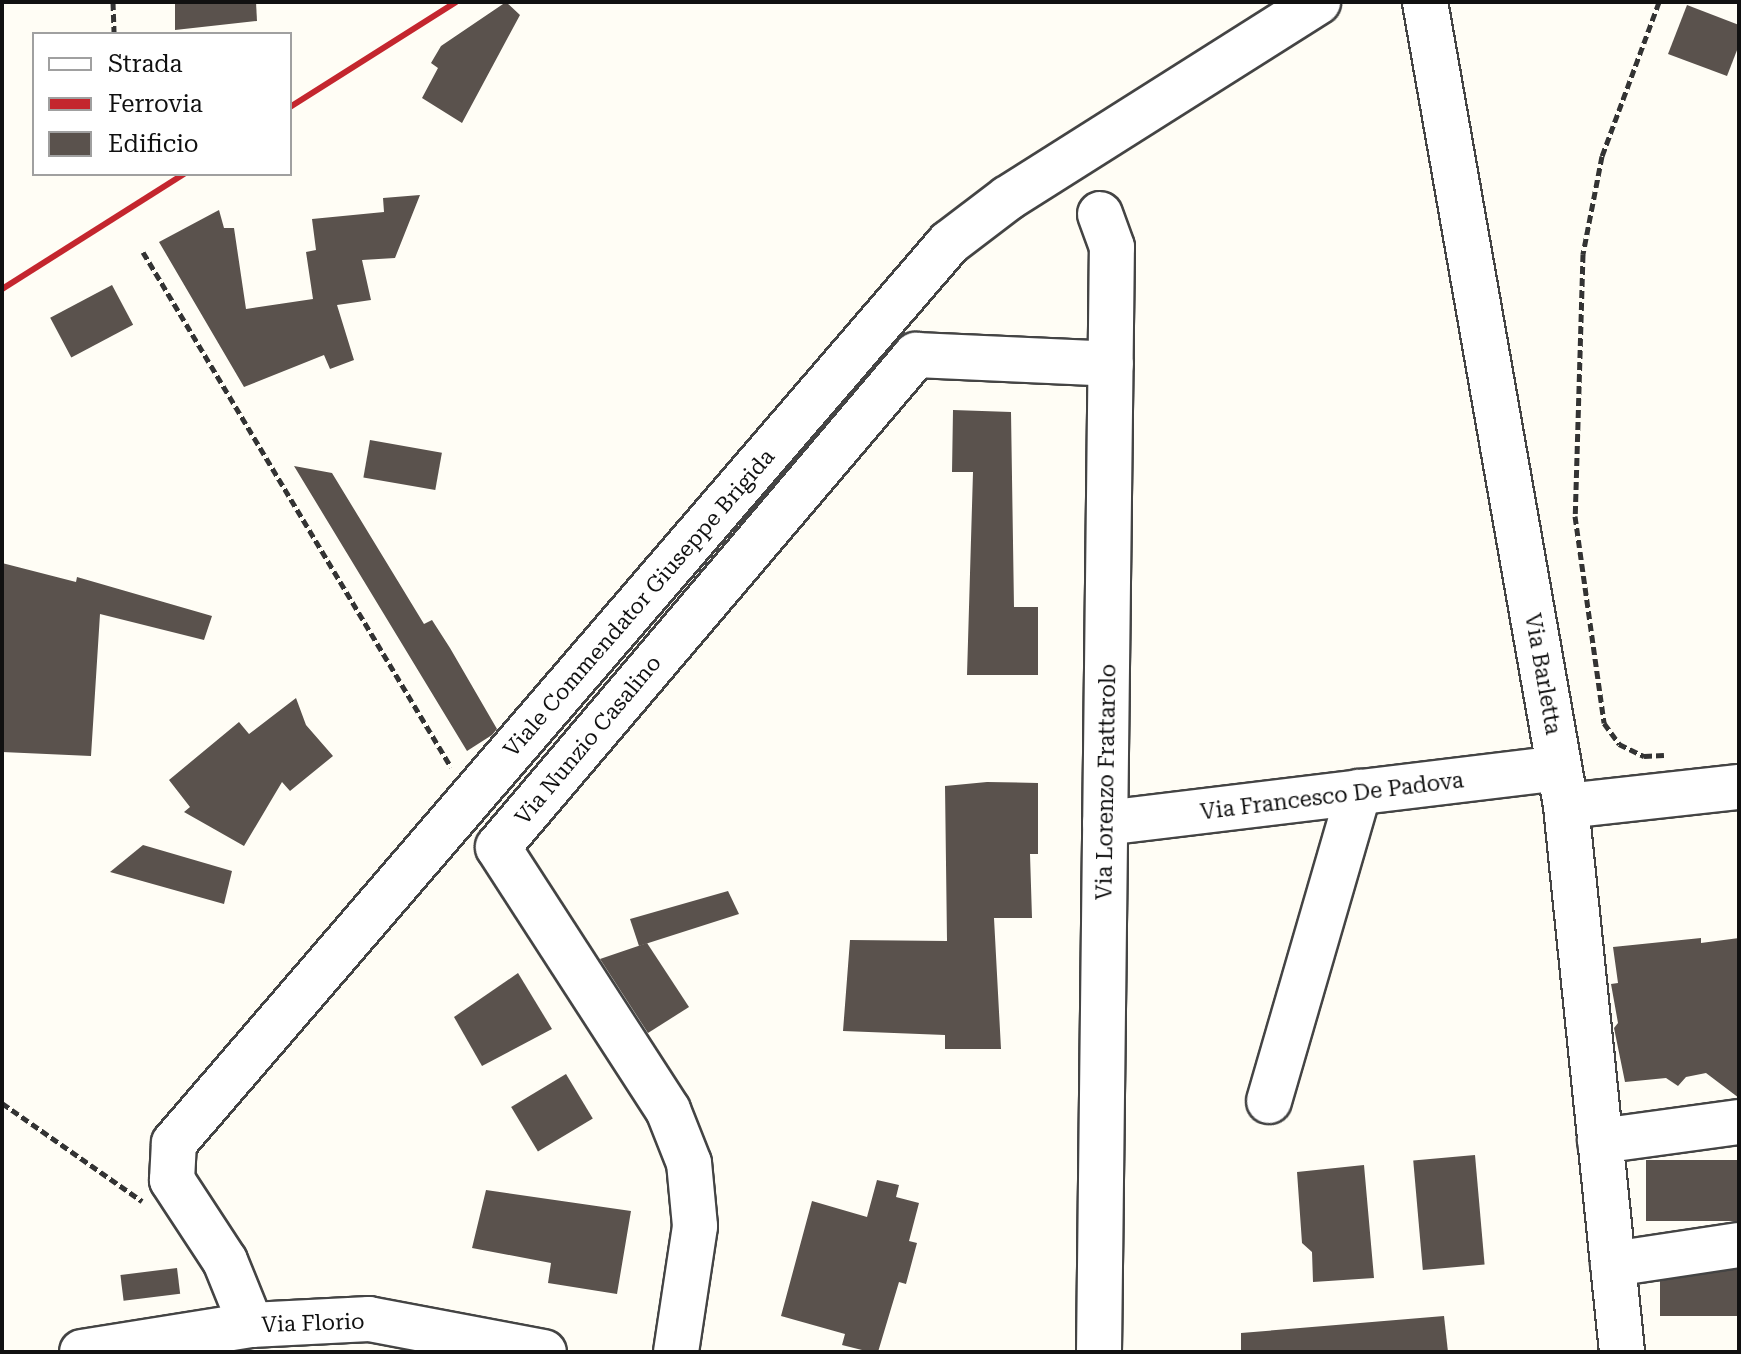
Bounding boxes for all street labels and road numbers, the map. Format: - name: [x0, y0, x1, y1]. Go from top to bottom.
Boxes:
- street label: Viale Commendator Giuseppe Brigida: [498, 444, 780, 762]
- street label: Via Barletta: [1519, 611, 1567, 737]
- street label: Via Nunzio Casalino: [509, 650, 667, 830]
- street label: Via Lorenzo Frattarolo: [1091, 664, 1121, 900]
- street label: Via Francesco De Padova: [1199, 767, 1465, 825]
- street label: Via Florio: [261, 1308, 365, 1338]

